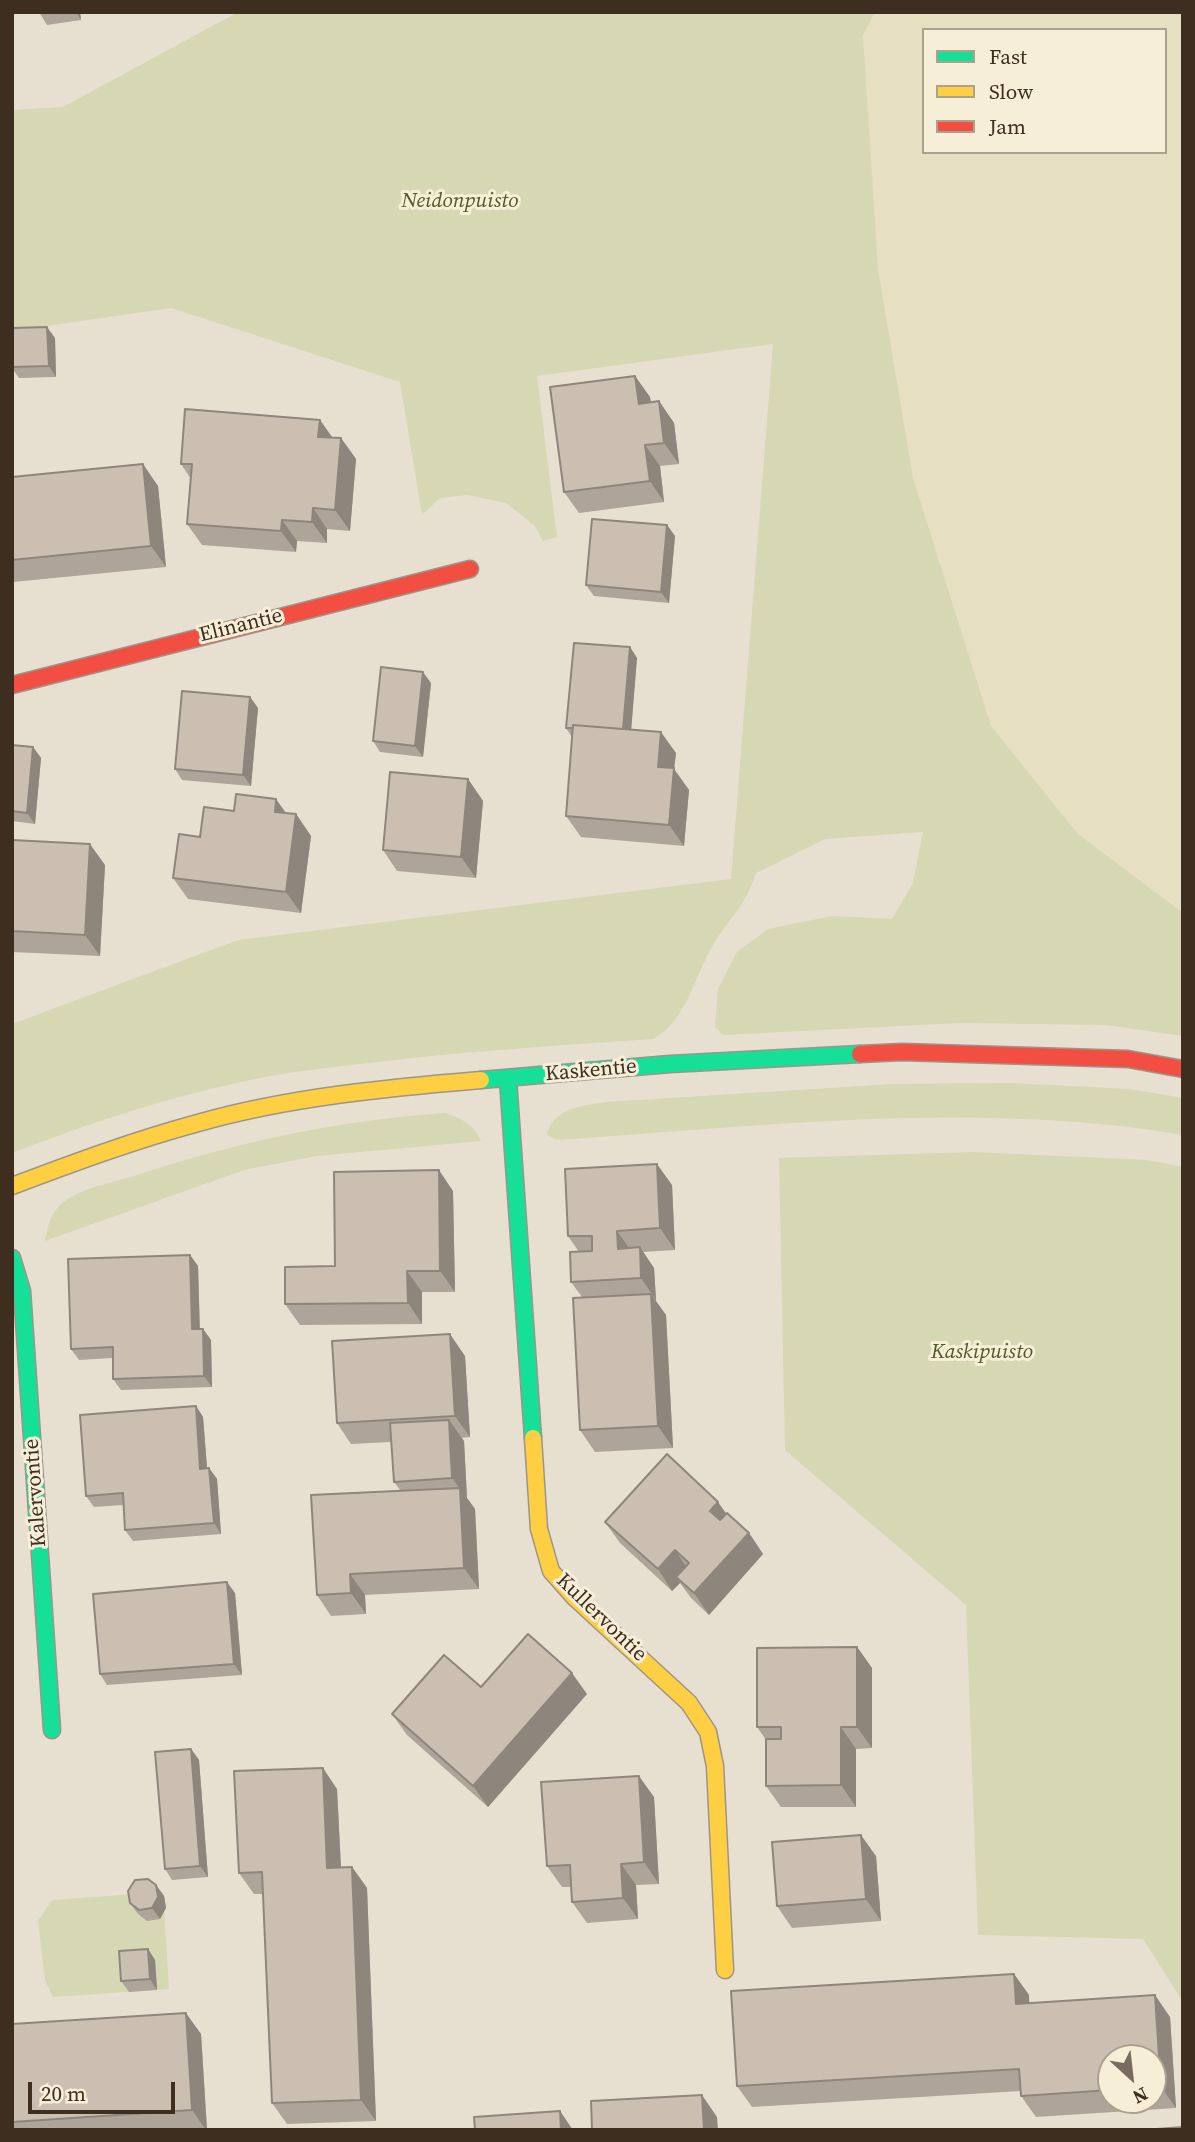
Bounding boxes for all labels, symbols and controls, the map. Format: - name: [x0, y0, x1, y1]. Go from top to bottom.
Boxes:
- legend: [922, 28, 1167, 154]
- text: Fast: [989, 42, 1027, 71]
- text: Slow: [989, 77, 1033, 106]
- text: Jam: [989, 112, 1026, 141]
- park label: Neidonpuisto: [402, 189, 518, 215]
- street label: Elinantie: [197, 604, 285, 648]
- street label: Kaskentie: [544, 1054, 638, 1088]
- park label: Kaskipuisto: [931, 1340, 1033, 1366]
- street label: Kalervontie: [20, 1438, 52, 1548]
- street label: Kullervontie: [550, 1569, 652, 1667]
- north arrow: [1097, 2044, 1167, 2114]
- scale bar: [32, 2068, 178, 2112]
- text: 20 m: [41, 2079, 86, 2108]
- text: N: [1129, 2081, 1153, 2111]

